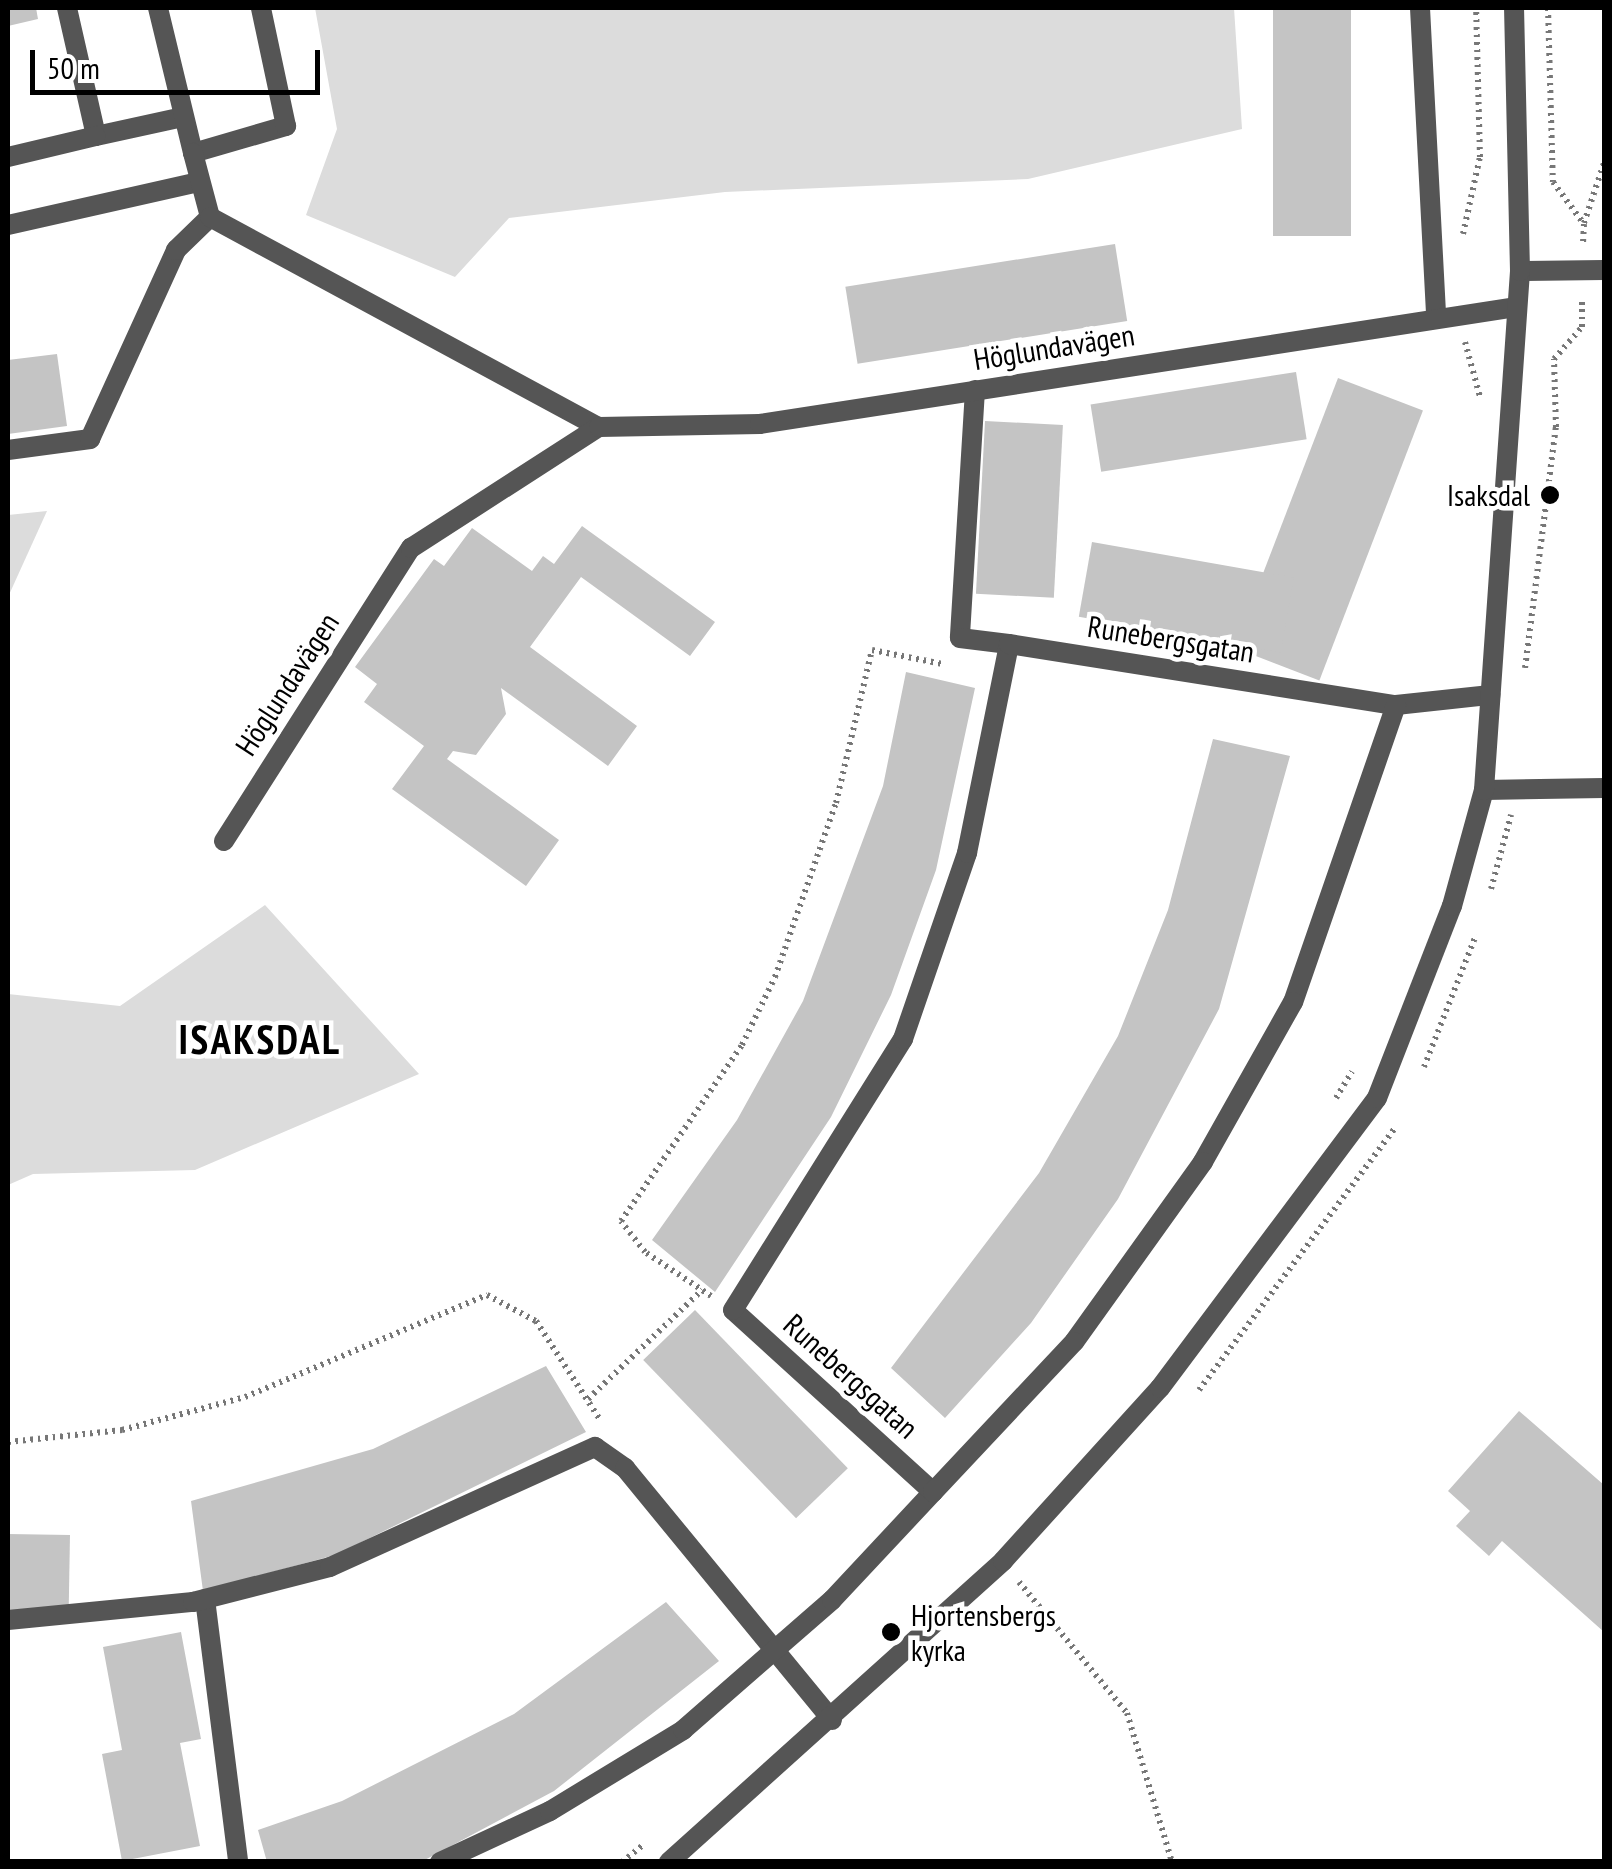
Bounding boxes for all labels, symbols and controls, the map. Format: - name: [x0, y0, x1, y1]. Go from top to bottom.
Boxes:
- scale bar: [35, 30, 325, 92]
- text: 50 m: [47, 48, 100, 87]
- street label: Höglundavägen: [971, 317, 1137, 377]
- place label: Isaksdal: [1447, 477, 1530, 513]
- marker: Isaksdal: [1539, 484, 1561, 506]
- street label: Höglundavägen: [228, 606, 346, 762]
- street label: Runebergsgatan: [1085, 608, 1257, 670]
- district label: ISAKSDAL: [179, 1015, 341, 1063]
- street label: Runebergsgatan: [776, 1306, 926, 1446]
- place label: Hjortensbergs kyrka: [911, 1597, 1056, 1668]
- marker: Hjortensbergs kyrka: [880, 1621, 902, 1643]

